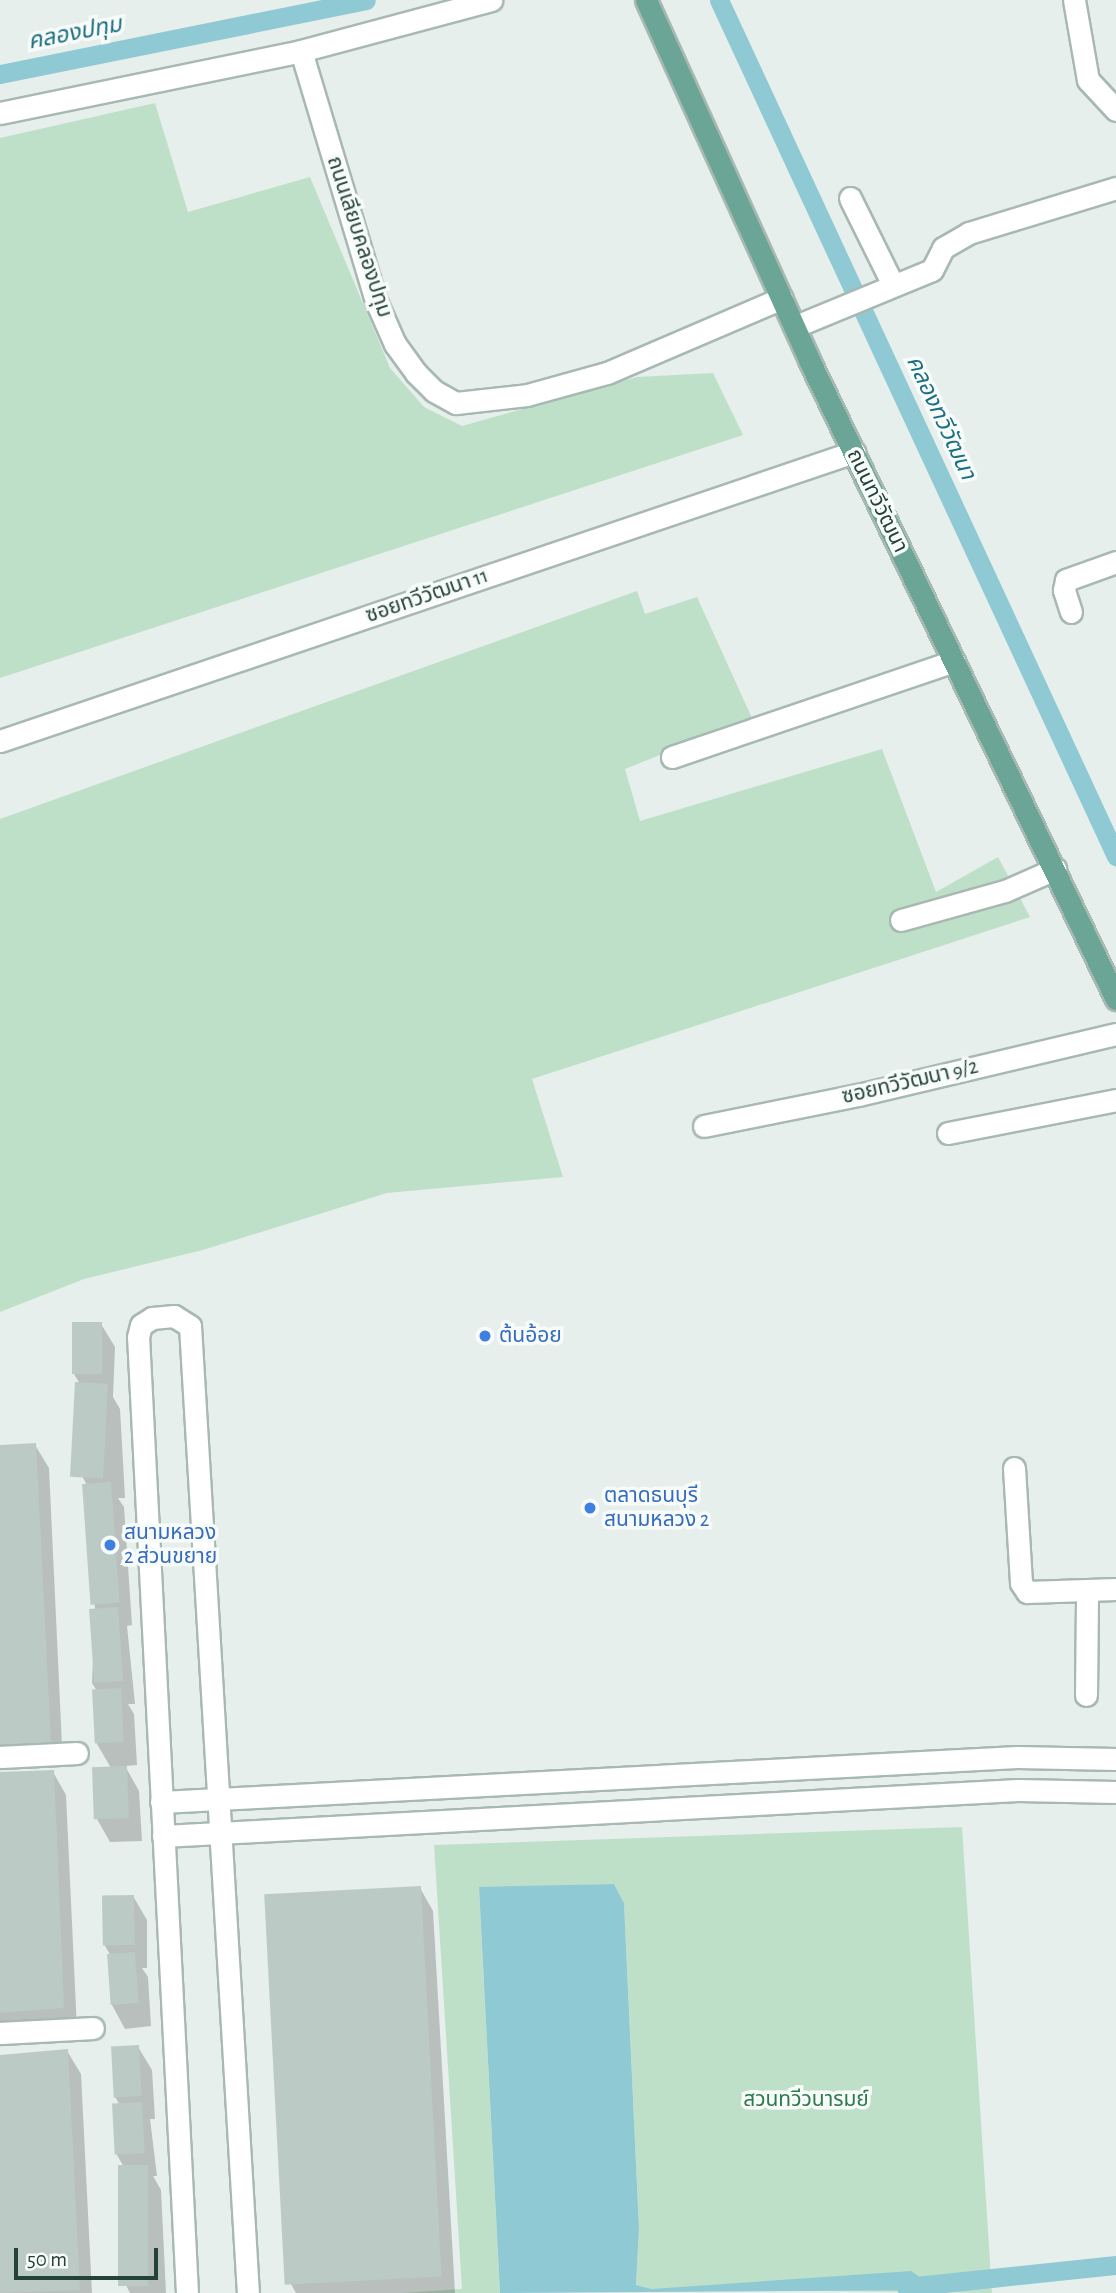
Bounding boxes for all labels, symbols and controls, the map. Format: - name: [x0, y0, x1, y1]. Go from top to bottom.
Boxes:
- water label: คลองปทุม: [26, 11, 124, 57]
- street label: ถนนเลียบคลองปทุม: [321, 153, 397, 321]
- water label: คลองทวีวัฒนา: [899, 352, 981, 484]
- street label: ถนนทวีวัฒนา: [841, 445, 913, 557]
- street label: ซอยทวีวัฒนา 11: [362, 563, 492, 629]
- street label: ซอยทวีวัฒนา 9/2: [839, 1054, 981, 1110]
- place label: ต้นอ้อย: [499, 1323, 562, 1349]
- marker: ต้นอ้อย: [477, 1328, 493, 1344]
- place label: ตลาดธนบุรี สนามหลวง 2: [604, 1483, 709, 1533]
- marker: ตลาดธนบุรี สนามหลวง 2: [582, 1500, 598, 1516]
- place label: สนามหลวง 2 ส่วนขยาย: [124, 1520, 217, 1570]
- marker: สนามหลวง 2 ส่วนขยาย: [102, 1537, 118, 1553]
- park label: สวนทวีวนารมย์: [743, 2087, 869, 2113]
- scale bar: [18, 2234, 161, 2278]
- text: 50 m: [27, 2249, 67, 2270]

